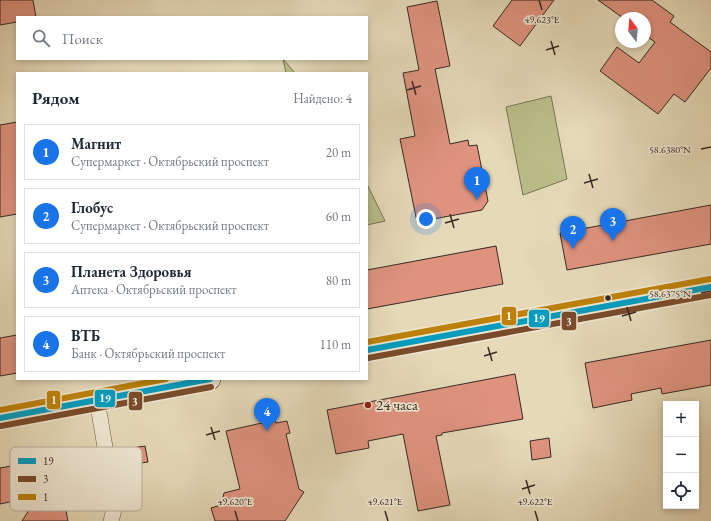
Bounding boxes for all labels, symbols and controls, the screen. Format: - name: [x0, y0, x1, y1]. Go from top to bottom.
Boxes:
- north arrow: [615, 12, 651, 48]
- text: 49.623°E: [525, 13, 560, 26]
- search box: [16, 16, 368, 60]
- icon: search: [30, 27, 52, 49]
- text: Поиск: [62, 29, 103, 48]
- text: Рядом: [32, 87, 80, 109]
- text: Найдено: 4: [293, 90, 352, 107]
- text: Магнит: [71, 134, 121, 153]
- text: 58.6380°N: [649, 143, 691, 156]
- text: 1: [43, 144, 49, 161]
- text: 20 m: [326, 144, 351, 161]
- text: Супермаркет · Октябрьский проспект: [71, 153, 269, 170]
- pin: 1: [464, 167, 490, 200]
- text: Глобус: [71, 198, 113, 217]
- text: 2: [43, 208, 49, 225]
- text: 60 m: [326, 208, 351, 225]
- pin: 3: [600, 208, 626, 241]
- your location: [416, 209, 436, 229]
- pin: 2: [560, 216, 586, 249]
- text: Супермаркет · Октябрьский проспект: [71, 217, 269, 234]
- text: Планета Здоровья: [71, 262, 191, 281]
- text: 3: [43, 272, 49, 289]
- text: 80 m: [326, 272, 351, 289]
- text: Аптека · Октябрьский проспект: [71, 281, 237, 298]
- text: 58.6375°N: [649, 287, 691, 300]
- unlabelled marker: [603, 293, 613, 303]
- line badge: 1: [501, 306, 517, 326]
- text: 1: [506, 309, 512, 323]
- line badge: 19: [528, 309, 550, 328]
- text: 19: [533, 311, 545, 325]
- line badge: 3: [561, 311, 577, 331]
- text: 3: [566, 314, 572, 328]
- text: ВТБ: [71, 326, 100, 345]
- text: 4: [43, 336, 49, 353]
- text: 110 m: [320, 336, 351, 353]
- text: Банк · Октябрьский проспект: [71, 345, 225, 362]
- line badge: 19: [94, 389, 116, 408]
- line badge: 1: [46, 390, 61, 410]
- text: 19: [99, 391, 111, 405]
- line badge: 3: [128, 391, 143, 411]
- text: 1: [51, 393, 57, 407]
- text: 3: [132, 394, 138, 408]
- place label: 24 часа: [376, 395, 418, 414]
- pin: 4: [254, 398, 280, 431]
- marker: 24 часа: [363, 400, 373, 410]
- map controls: [663, 401, 699, 509]
- button: +: [663, 401, 699, 437]
- button: −: [663, 437, 699, 473]
- legend: [10, 447, 142, 511]
- text: 19: [43, 454, 54, 468]
- text: 3: [43, 472, 48, 486]
- button: locate: [663, 473, 699, 509]
- text: 1: [43, 490, 48, 504]
- text: 49.620°E: [218, 495, 253, 508]
- text: 49.621°E: [368, 495, 403, 508]
- text: 49.622°E: [518, 495, 553, 508]

